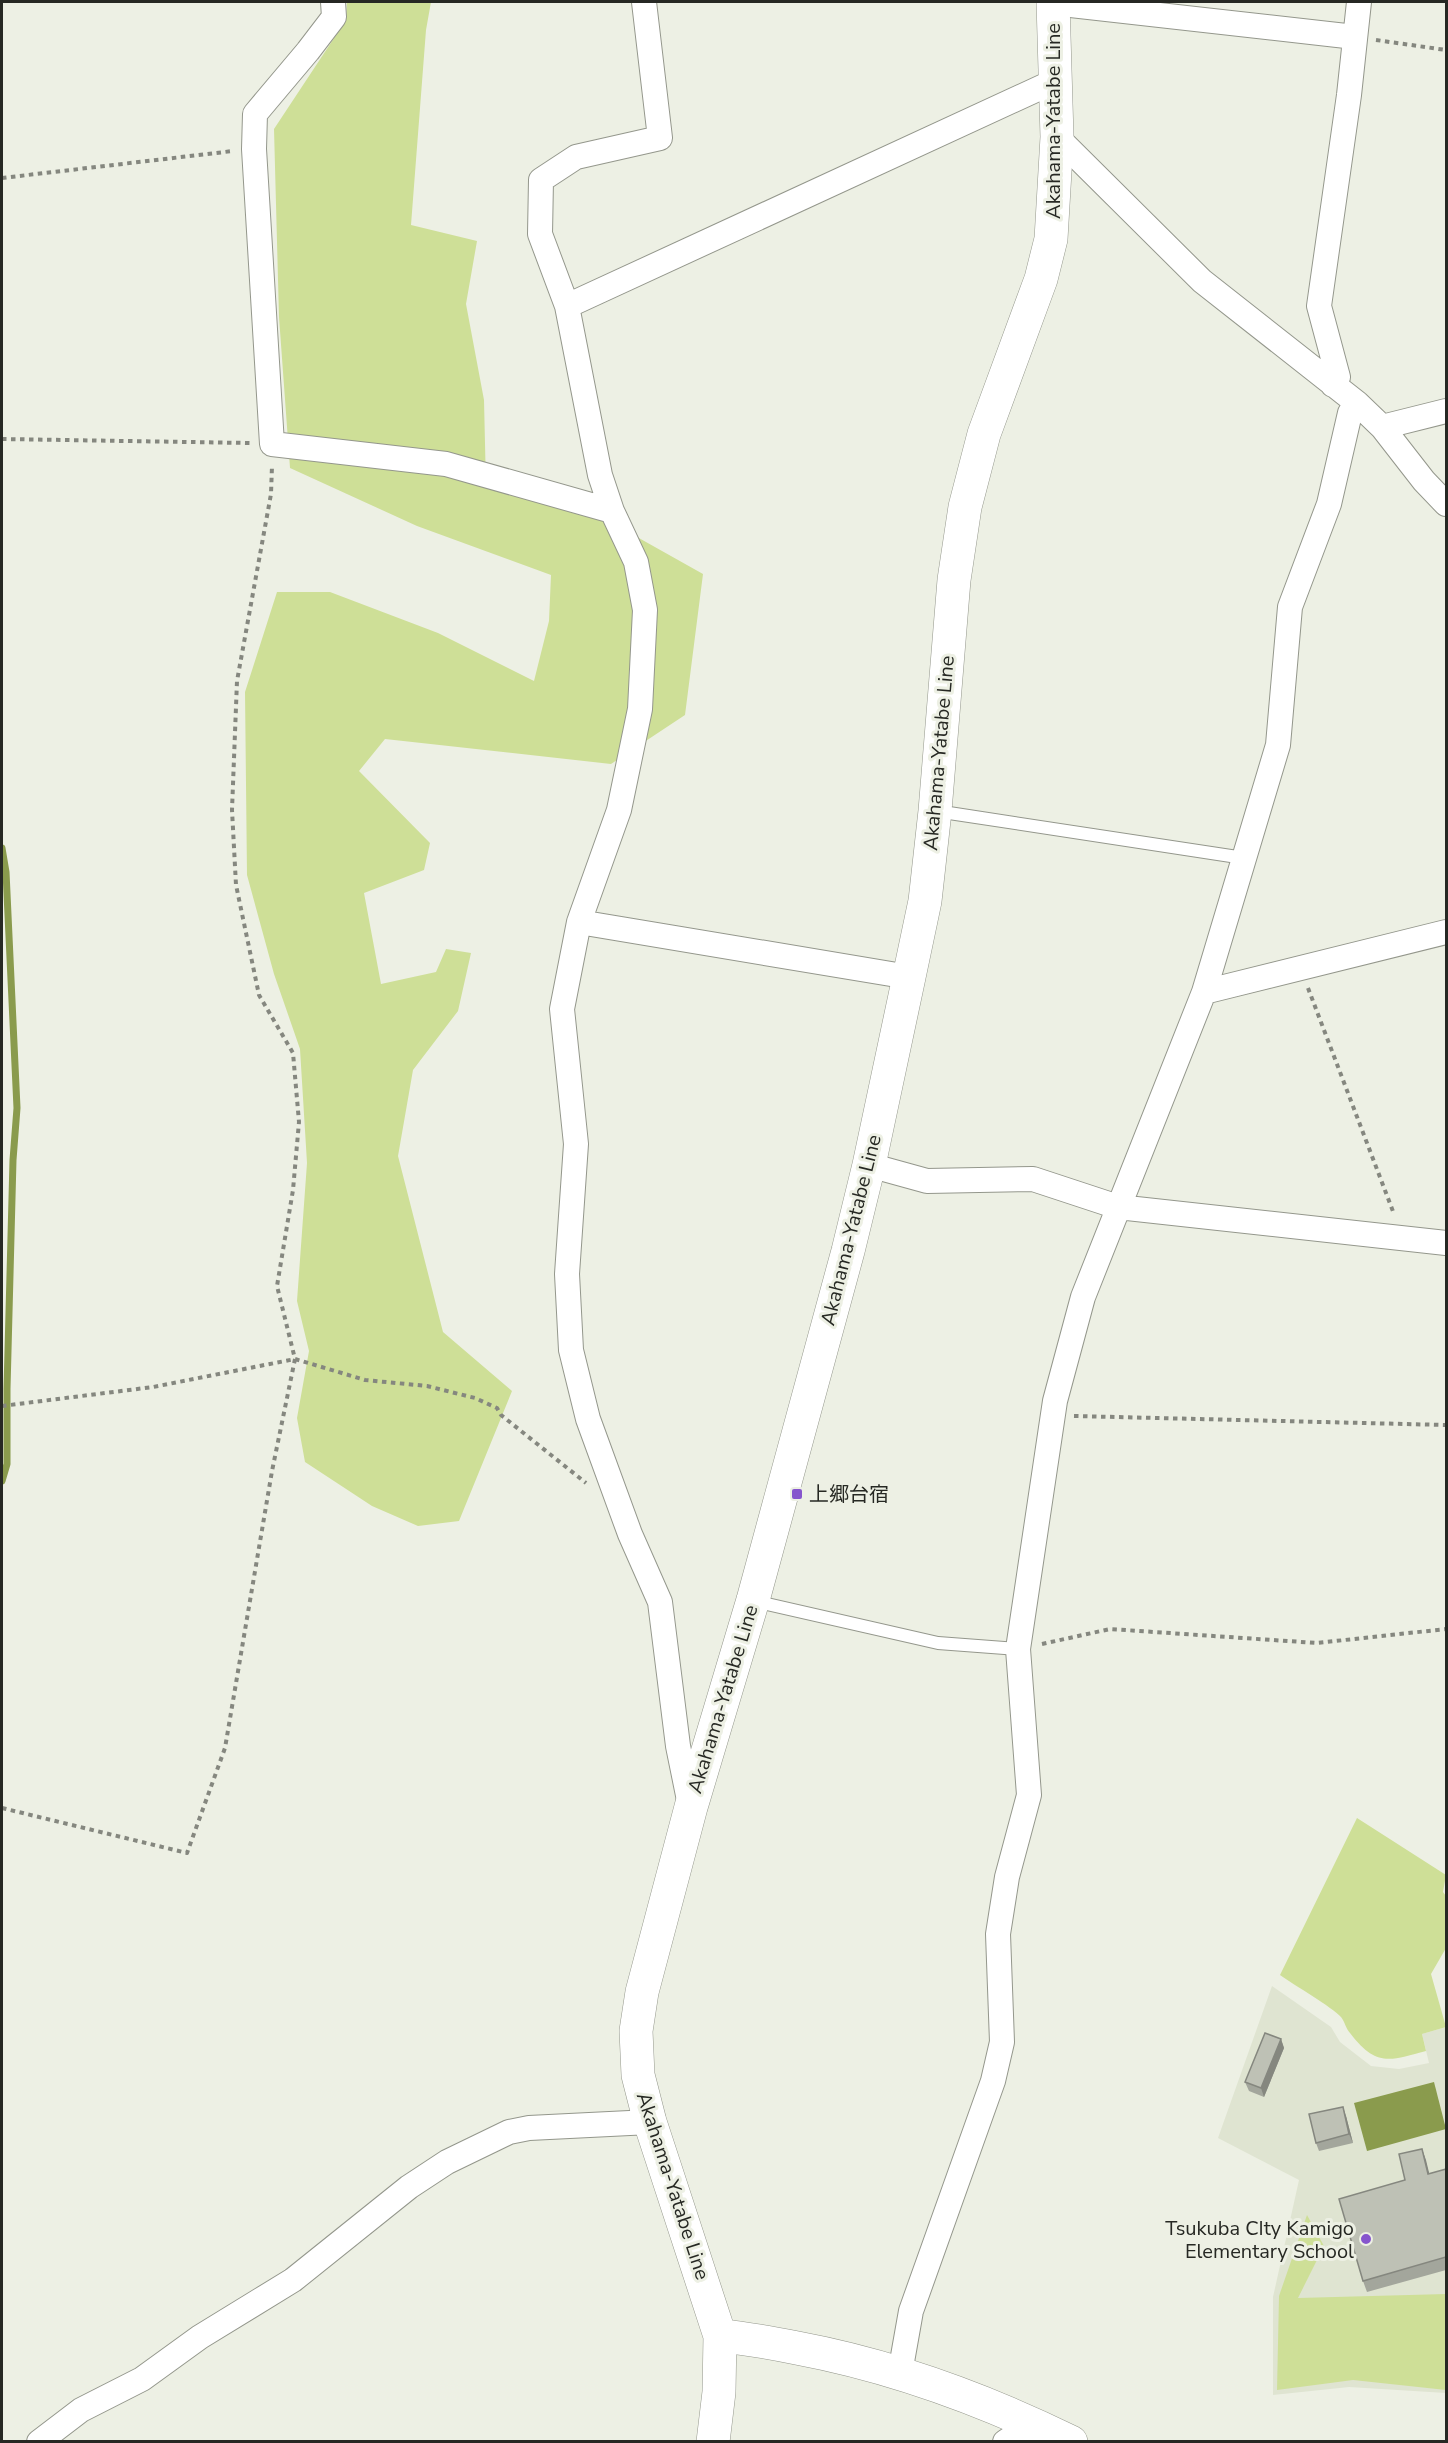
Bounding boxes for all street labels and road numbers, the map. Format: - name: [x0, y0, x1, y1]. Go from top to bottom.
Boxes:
- street label: Akahama-Yatabe Line: [1040, 23, 1067, 219]
- street label: Akahama-Yatabe Line: [917, 654, 961, 852]
- street label: Akahama-Yatabe Line: [814, 1132, 888, 1328]
- street label: Akahama-Yatabe Line: [681, 1601, 765, 1797]
- street label: Akahama-Yatabe Line: [630, 2089, 716, 2283]

